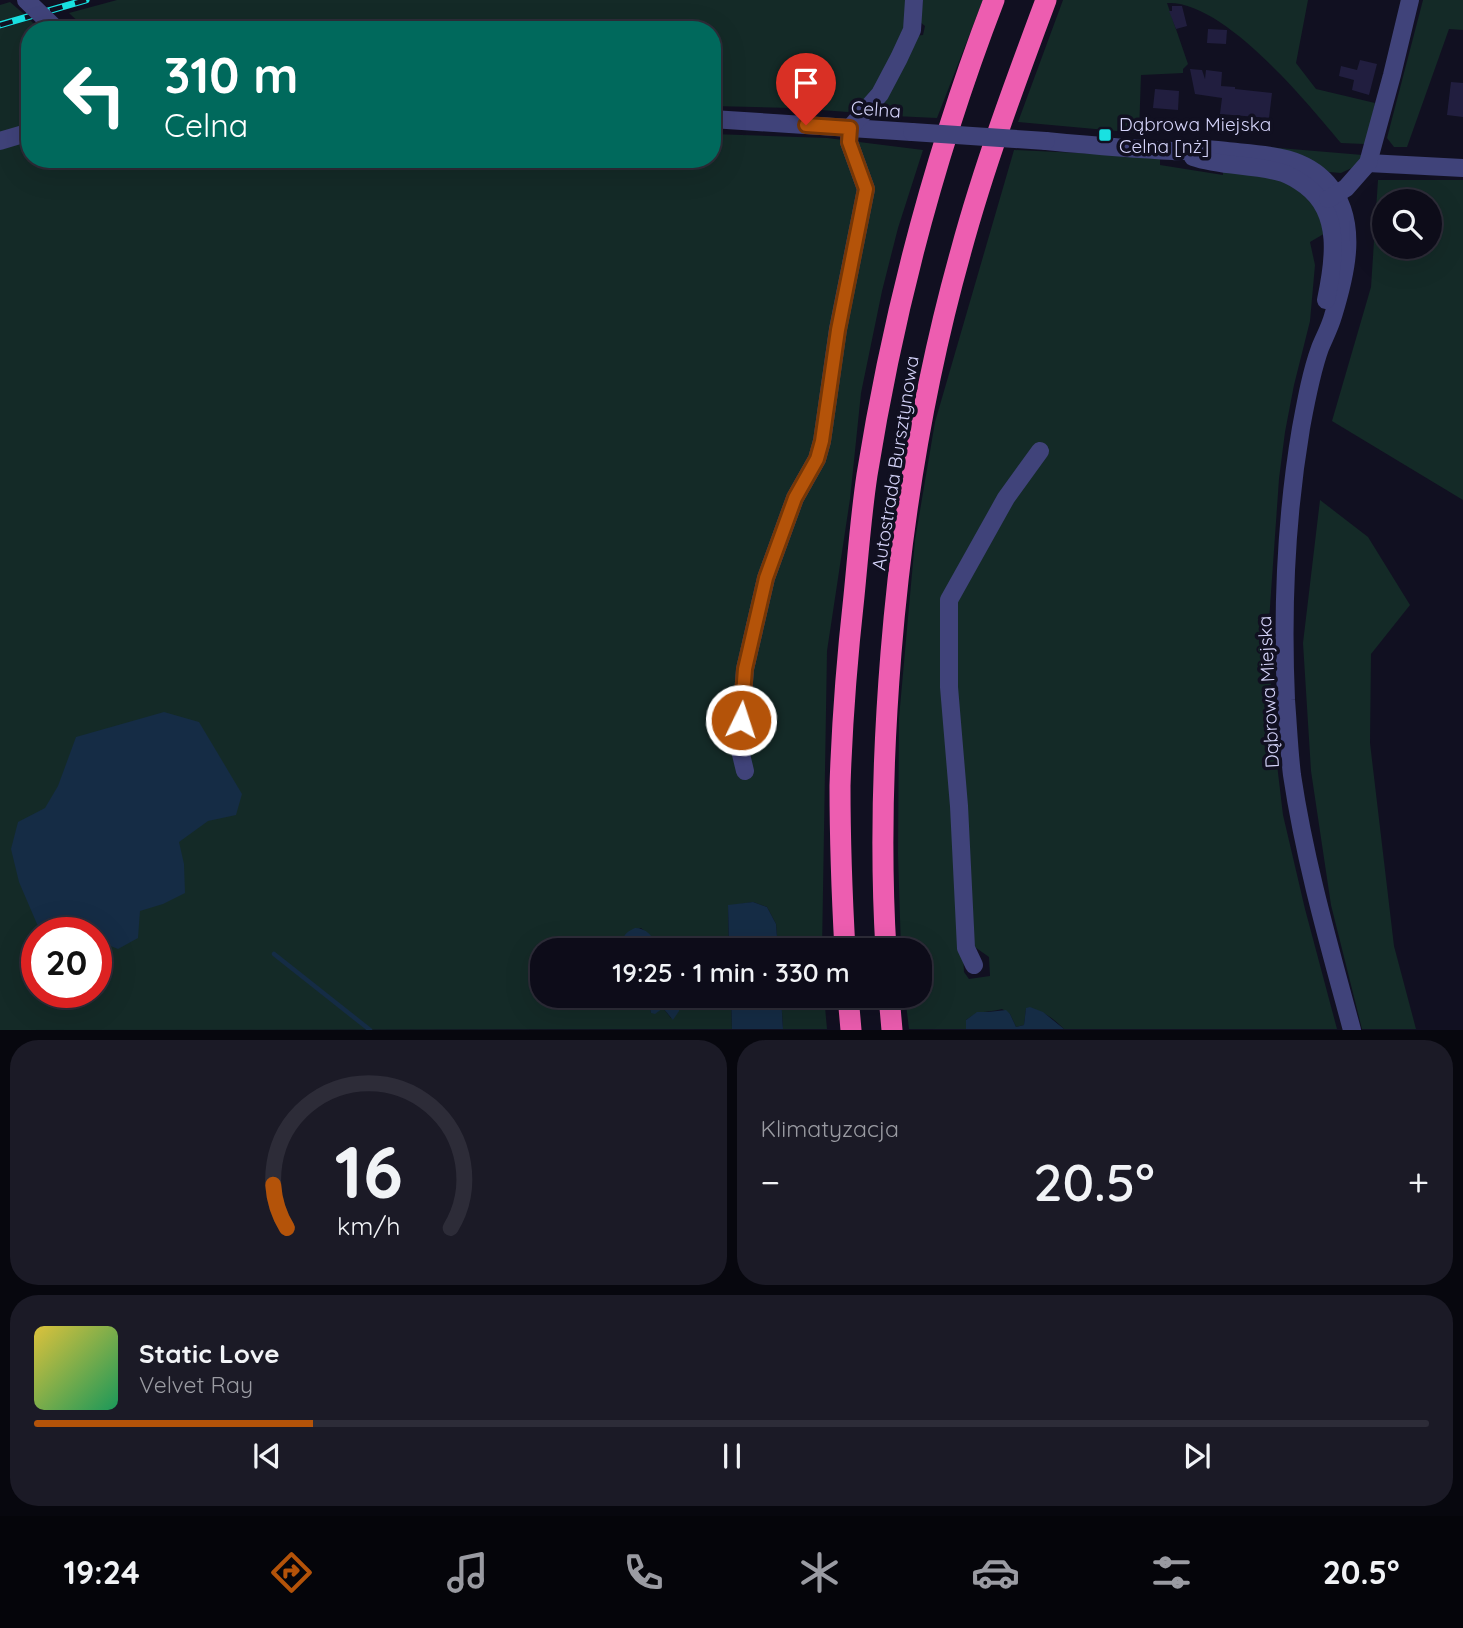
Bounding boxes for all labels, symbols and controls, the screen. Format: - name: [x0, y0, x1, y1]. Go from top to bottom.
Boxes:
- text: 310 m: [164, 44, 298, 105]
- icon: left: [49, 49, 140, 140]
- pin: [776, 53, 836, 125]
- icon: arrive: [787, 64, 825, 102]
- street label: Celna: [850, 95, 902, 123]
- text: Celna: [164, 105, 248, 145]
- place label: Dąbrowa Miejska Celna [nż]: [1119, 112, 1271, 158]
- marker: Dąbrowa Miejska Celna [nż]: [1097, 127, 1113, 143]
- map controls: [1372, 189, 1442, 259]
- button: search: [1372, 189, 1442, 259]
- street label: Autostrada Bursztynowa: [866, 354, 924, 572]
- street label: Dąbrowa Miejska: [1252, 615, 1284, 769]
- position arrow: [704, 683, 778, 757]
- speed limit sign: 20: [21, 917, 112, 1008]
- text: 19:25 · 1 min · 330 m: [612, 956, 850, 989]
- text: Klimatyzacja: [761, 1114, 899, 1143]
- text: 16: [334, 1126, 403, 1217]
- text: 20.5°: [1033, 1149, 1155, 1214]
- text: −: [761, 1158, 780, 1206]
- text: +: [1408, 1158, 1429, 1206]
- text: km/h: [337, 1210, 400, 1241]
- text: Static Love: [139, 1337, 280, 1370]
- text: Velvet Ray: [139, 1370, 253, 1399]
- icon: previous: [248, 1437, 286, 1475]
- icon: pause: [713, 1437, 751, 1475]
- icon: next: [1178, 1437, 1216, 1475]
- icon: directions: [267, 1548, 316, 1597]
- icon: music: [443, 1548, 492, 1597]
- icon: phone: [619, 1548, 668, 1597]
- icon: climate: [795, 1548, 844, 1597]
- icon: car: [971, 1548, 1020, 1597]
- icon: filters: [1147, 1548, 1196, 1597]
- text: 19:24: [63, 1552, 140, 1592]
- text: 20.5°: [1323, 1552, 1400, 1592]

